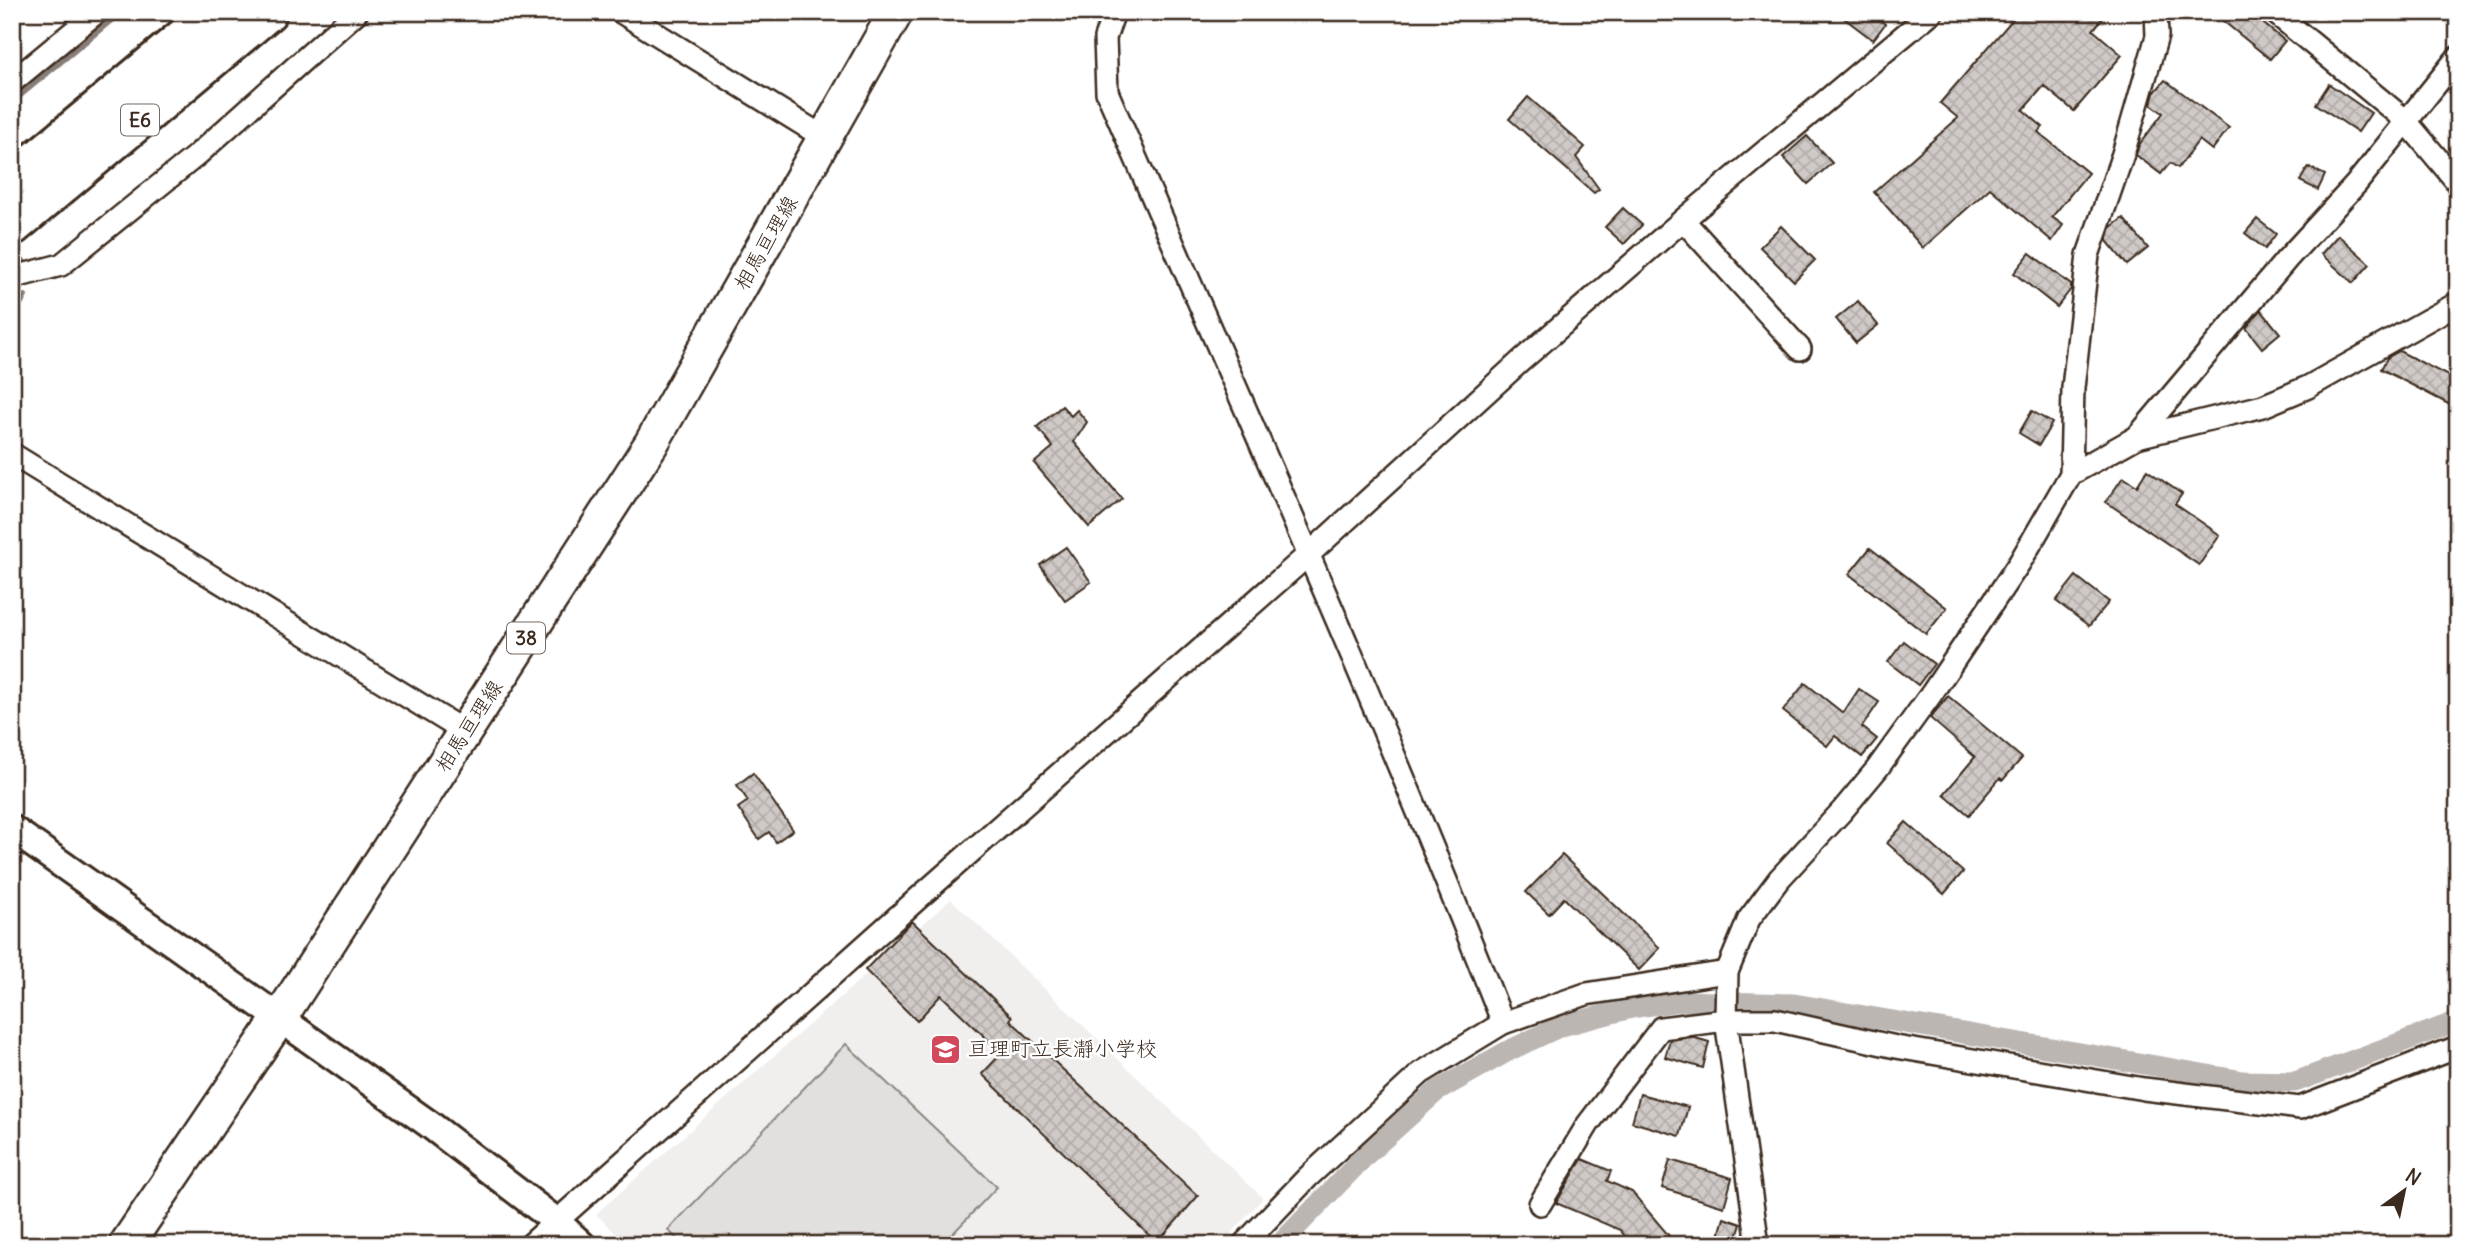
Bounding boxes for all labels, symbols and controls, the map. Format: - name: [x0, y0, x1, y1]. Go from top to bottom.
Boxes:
- road number: E6: [121, 104, 159, 136]
- street label: 相馬亘理線: [728, 191, 804, 295]
- road number: 38: [507, 622, 545, 653]
- street label: 相馬亘理線: [429, 674, 508, 777]
- school or university icon: 亘理町立長瀞小学校: [928, 1032, 962, 1066]
- place label: 亘理町立長瀞小学校: [968, 1035, 1157, 1062]
- north arrow: [2368, 1156, 2438, 1226]
- text: N: [2401, 1163, 2425, 1190]

